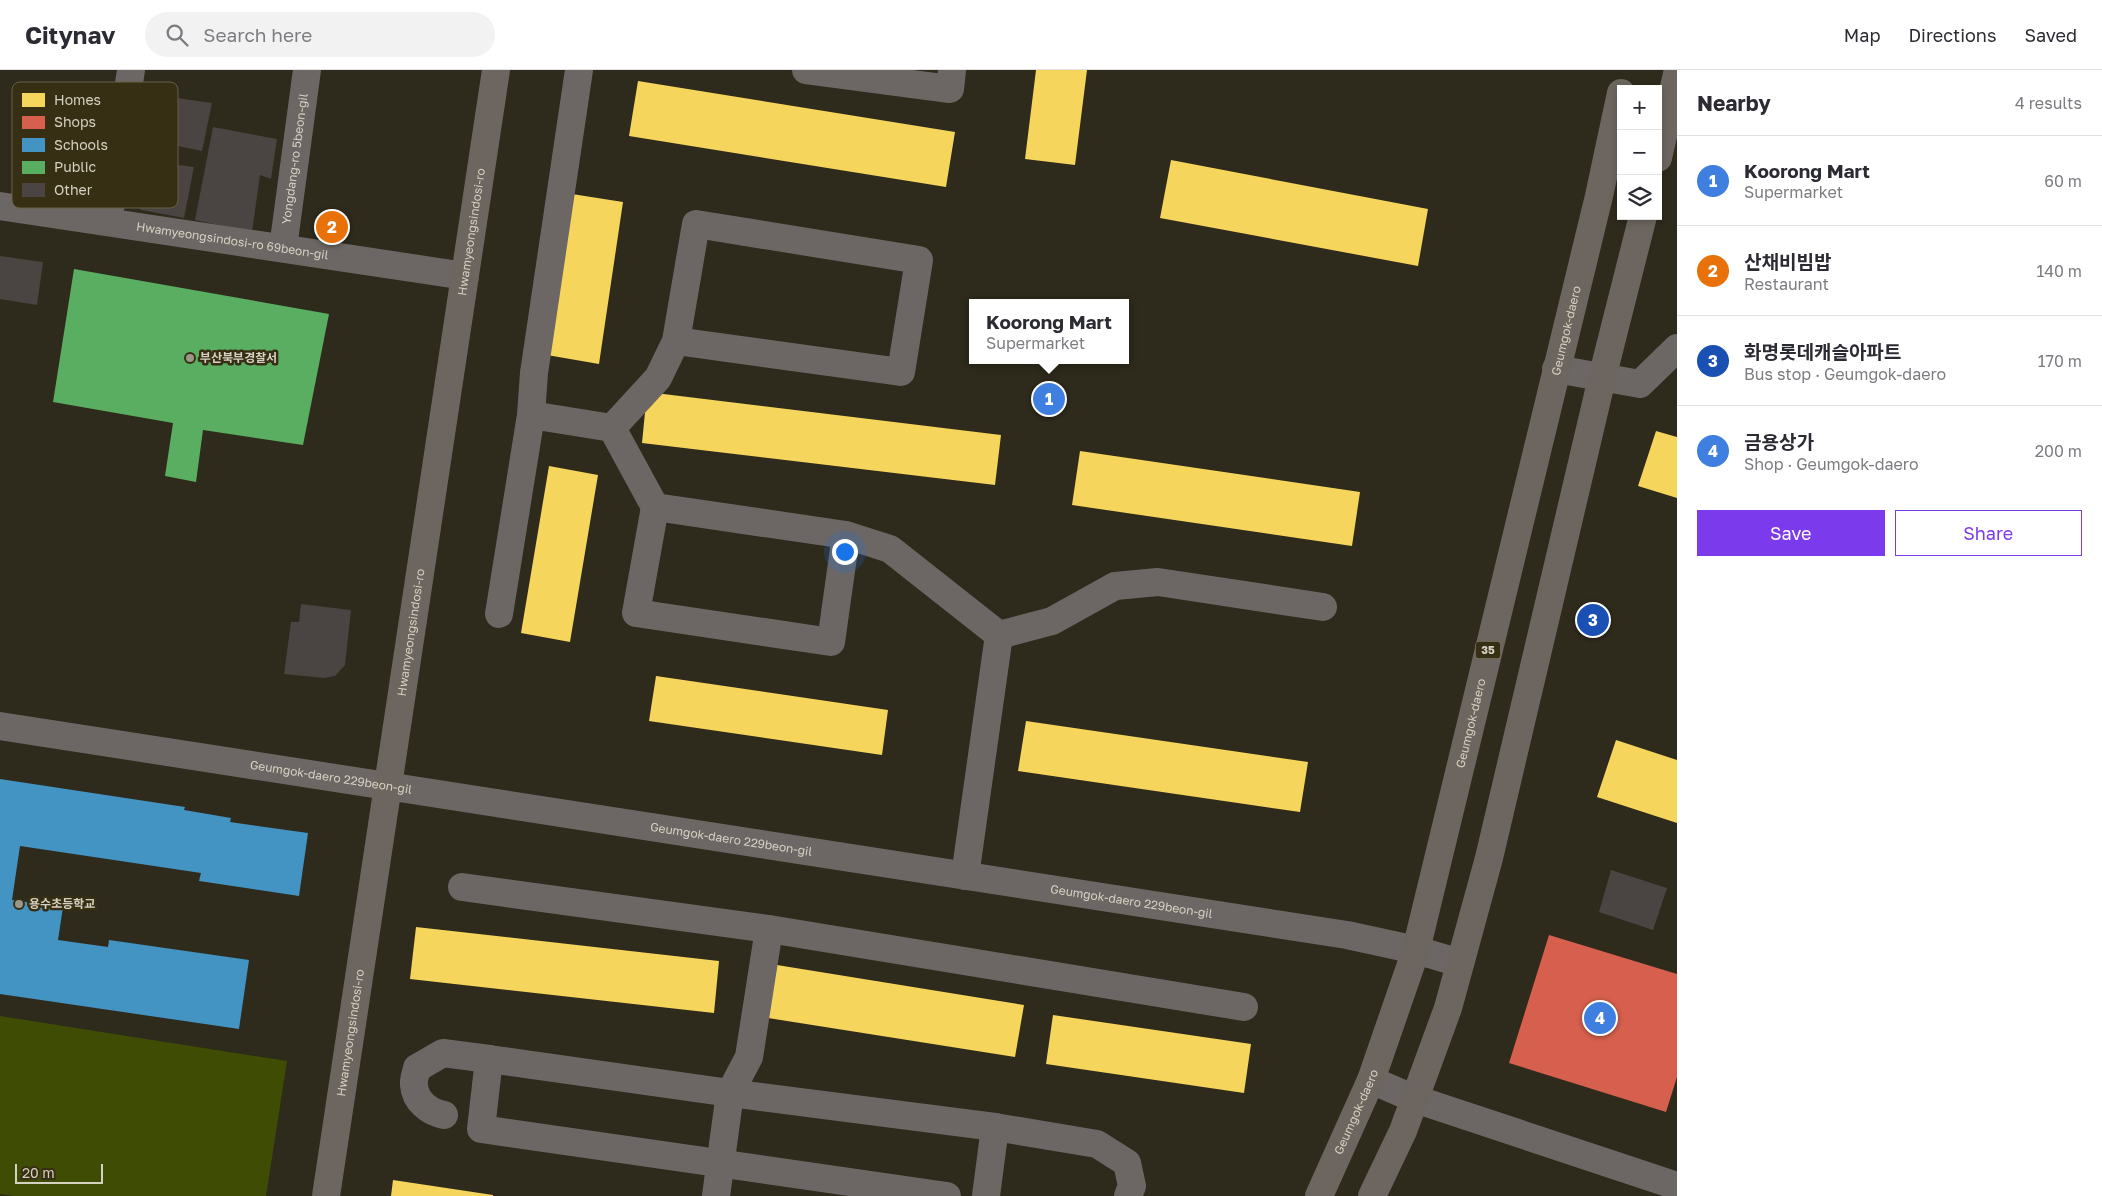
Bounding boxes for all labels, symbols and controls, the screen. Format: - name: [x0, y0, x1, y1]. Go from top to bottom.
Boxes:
- search box: [145, 12, 495, 57]
- text: Citynav: [25, 20, 115, 49]
- icon: search: [163, 21, 191, 49]
- text: Search here: [203, 23, 312, 46]
- text: Map: [1844, 24, 1880, 46]
- text: Directions: [1908, 24, 1996, 46]
- text: Saved: [2024, 24, 2077, 46]
- legend: [12, 82, 178, 208]
- map controls: [1617, 85, 1662, 220]
- button: +: [1617, 85, 1662, 130]
- text: Nearby: [1697, 90, 1771, 116]
- text: Homes: [54, 91, 101, 108]
- street label: Yongdang-ro 5beon-gil: [278, 92, 311, 225]
- text: 4 results: [2015, 93, 2082, 113]
- text: Shops: [54, 113, 96, 130]
- button: −: [1617, 130, 1662, 175]
- text: Schools: [54, 136, 108, 153]
- text: Public: [54, 158, 96, 175]
- text: Koorong Mart: [1744, 159, 1870, 182]
- street label: Hwamyeongsindosi-ro: [454, 167, 488, 297]
- text: 1: [1709, 171, 1717, 191]
- text: 60 m: [2044, 171, 2082, 191]
- button: layers: [1617, 175, 1662, 220]
- text: Other: [54, 181, 93, 198]
- text: Supermarket: [1744, 182, 1843, 202]
- pin: 2: [316, 208, 348, 246]
- street label: Hwamyeongsindosi-ro 69beon-gil: [135, 219, 330, 262]
- text: 산채비빔밥: [1744, 250, 1831, 273]
- text: 2: [1708, 261, 1718, 281]
- text: 140 m: [2036, 261, 2082, 281]
- text: Restaurant: [1744, 274, 1829, 294]
- street label: Geumgok-daero: [1548, 284, 1584, 377]
- popup: [969, 299, 1129, 364]
- text: Koorong Mart: [986, 310, 1112, 333]
- text: Supermarket: [986, 333, 1085, 353]
- text: 화명롯데캐슬아파트: [1744, 340, 1901, 363]
- place label: 부산북부경찰서: [200, 350, 277, 365]
- text: 3: [1708, 351, 1718, 371]
- text: 170 m: [2038, 351, 2082, 371]
- marker: 부산북부경찰서: [184, 352, 196, 364]
- text: Bus stop · Geumgok-daero: [1744, 364, 1946, 384]
- pin: 1: [1033, 380, 1065, 418]
- text: 금용상가: [1744, 430, 1814, 453]
- text: 4: [1708, 441, 1718, 461]
- text: 200 m: [2035, 441, 2082, 461]
- text: Shop · Geumgok-daero: [1744, 454, 1918, 474]
- button: Save: [1697, 510, 1885, 556]
- button: Share: [1895, 510, 2082, 556]
- your location: [832, 539, 858, 565]
- street label: Hwamyeongsindosi-ro: [394, 568, 428, 697]
- pin: 3: [1577, 601, 1609, 639]
- road number: 35: [1476, 642, 1500, 658]
- street label: Geumgok-daero: [1452, 677, 1489, 769]
- street label: Geumgok-daero 229beon-gil: [249, 757, 413, 797]
- street label: Geumgok-daero 229beon-gil: [649, 819, 814, 859]
- street label: Geumgok-daero 229beon-gil: [1049, 881, 1214, 921]
- place label: 용수초등학교: [29, 896, 95, 911]
- marker: 용수초등학교: [13, 898, 25, 910]
- street label: Hwamyeongsindosi-ro: [333, 968, 367, 1098]
- pin: 4: [1584, 999, 1616, 1037]
- street label: Geumgok-daero: [1331, 1067, 1381, 1157]
- scale bar: [15, 1161, 102, 1184]
- text: 20 m: [22, 1164, 55, 1181]

